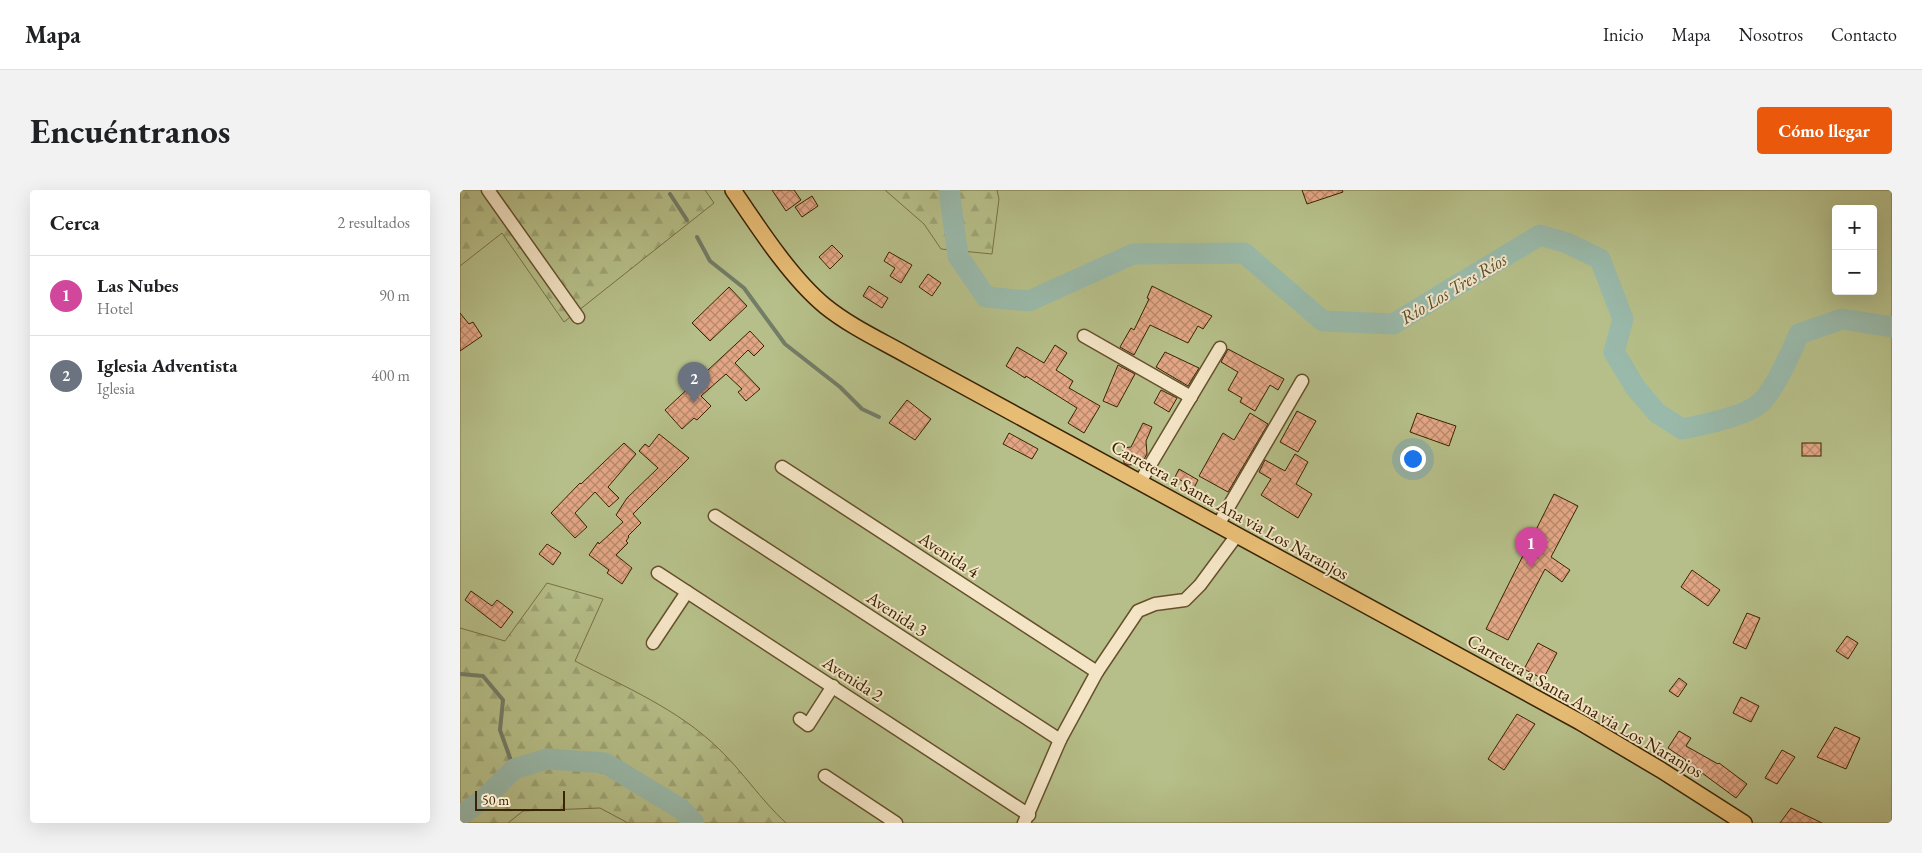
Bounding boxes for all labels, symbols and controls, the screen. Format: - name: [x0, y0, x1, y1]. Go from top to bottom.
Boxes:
- text: Mapa: [25, 19, 81, 50]
- text: Inicio: [1603, 23, 1644, 46]
- text: Mapa: [1672, 23, 1711, 46]
- text: Nosotros: [1739, 23, 1803, 46]
- text: Contacto: [1831, 23, 1897, 46]
- button: Cómo llegar: [1757, 107, 1892, 154]
- text: Encuéntranos: [30, 108, 230, 153]
- map controls: [1832, 205, 1877, 295]
- button: +: [1832, 205, 1877, 250]
- text: Cerca: [50, 209, 100, 236]
- text: 2 resultados: [338, 212, 410, 233]
- water label: Río Los Tres Ríos: [1395, 246, 1512, 330]
- button: −: [1832, 250, 1877, 295]
- text: Las Nubes: [97, 273, 179, 298]
- text: 1: [62, 285, 70, 306]
- text: 90 m: [379, 285, 410, 306]
- text: Hotel: [97, 298, 133, 319]
- text: Iglesia Adventista: [97, 353, 238, 378]
- pin: 2: [678, 362, 710, 403]
- text: 2: [62, 365, 70, 386]
- text: 400 m: [371, 365, 410, 386]
- text: Iglesia: [97, 378, 135, 399]
- street label: Carretera a Santa Ana via Los Naranjos: [1107, 434, 1353, 585]
- your location: [1400, 446, 1426, 472]
- street label: Avenida 4: [914, 526, 984, 583]
- pin: 1: [1515, 527, 1547, 568]
- street label: Avenida 3: [862, 585, 932, 642]
- street label: Carretera a Santa Ana via Los Naranjos: [1463, 629, 1707, 783]
- street label: Avenida 2: [818, 650, 888, 707]
- scale bar: [475, 788, 565, 811]
- text: 50 m: [482, 791, 509, 809]

